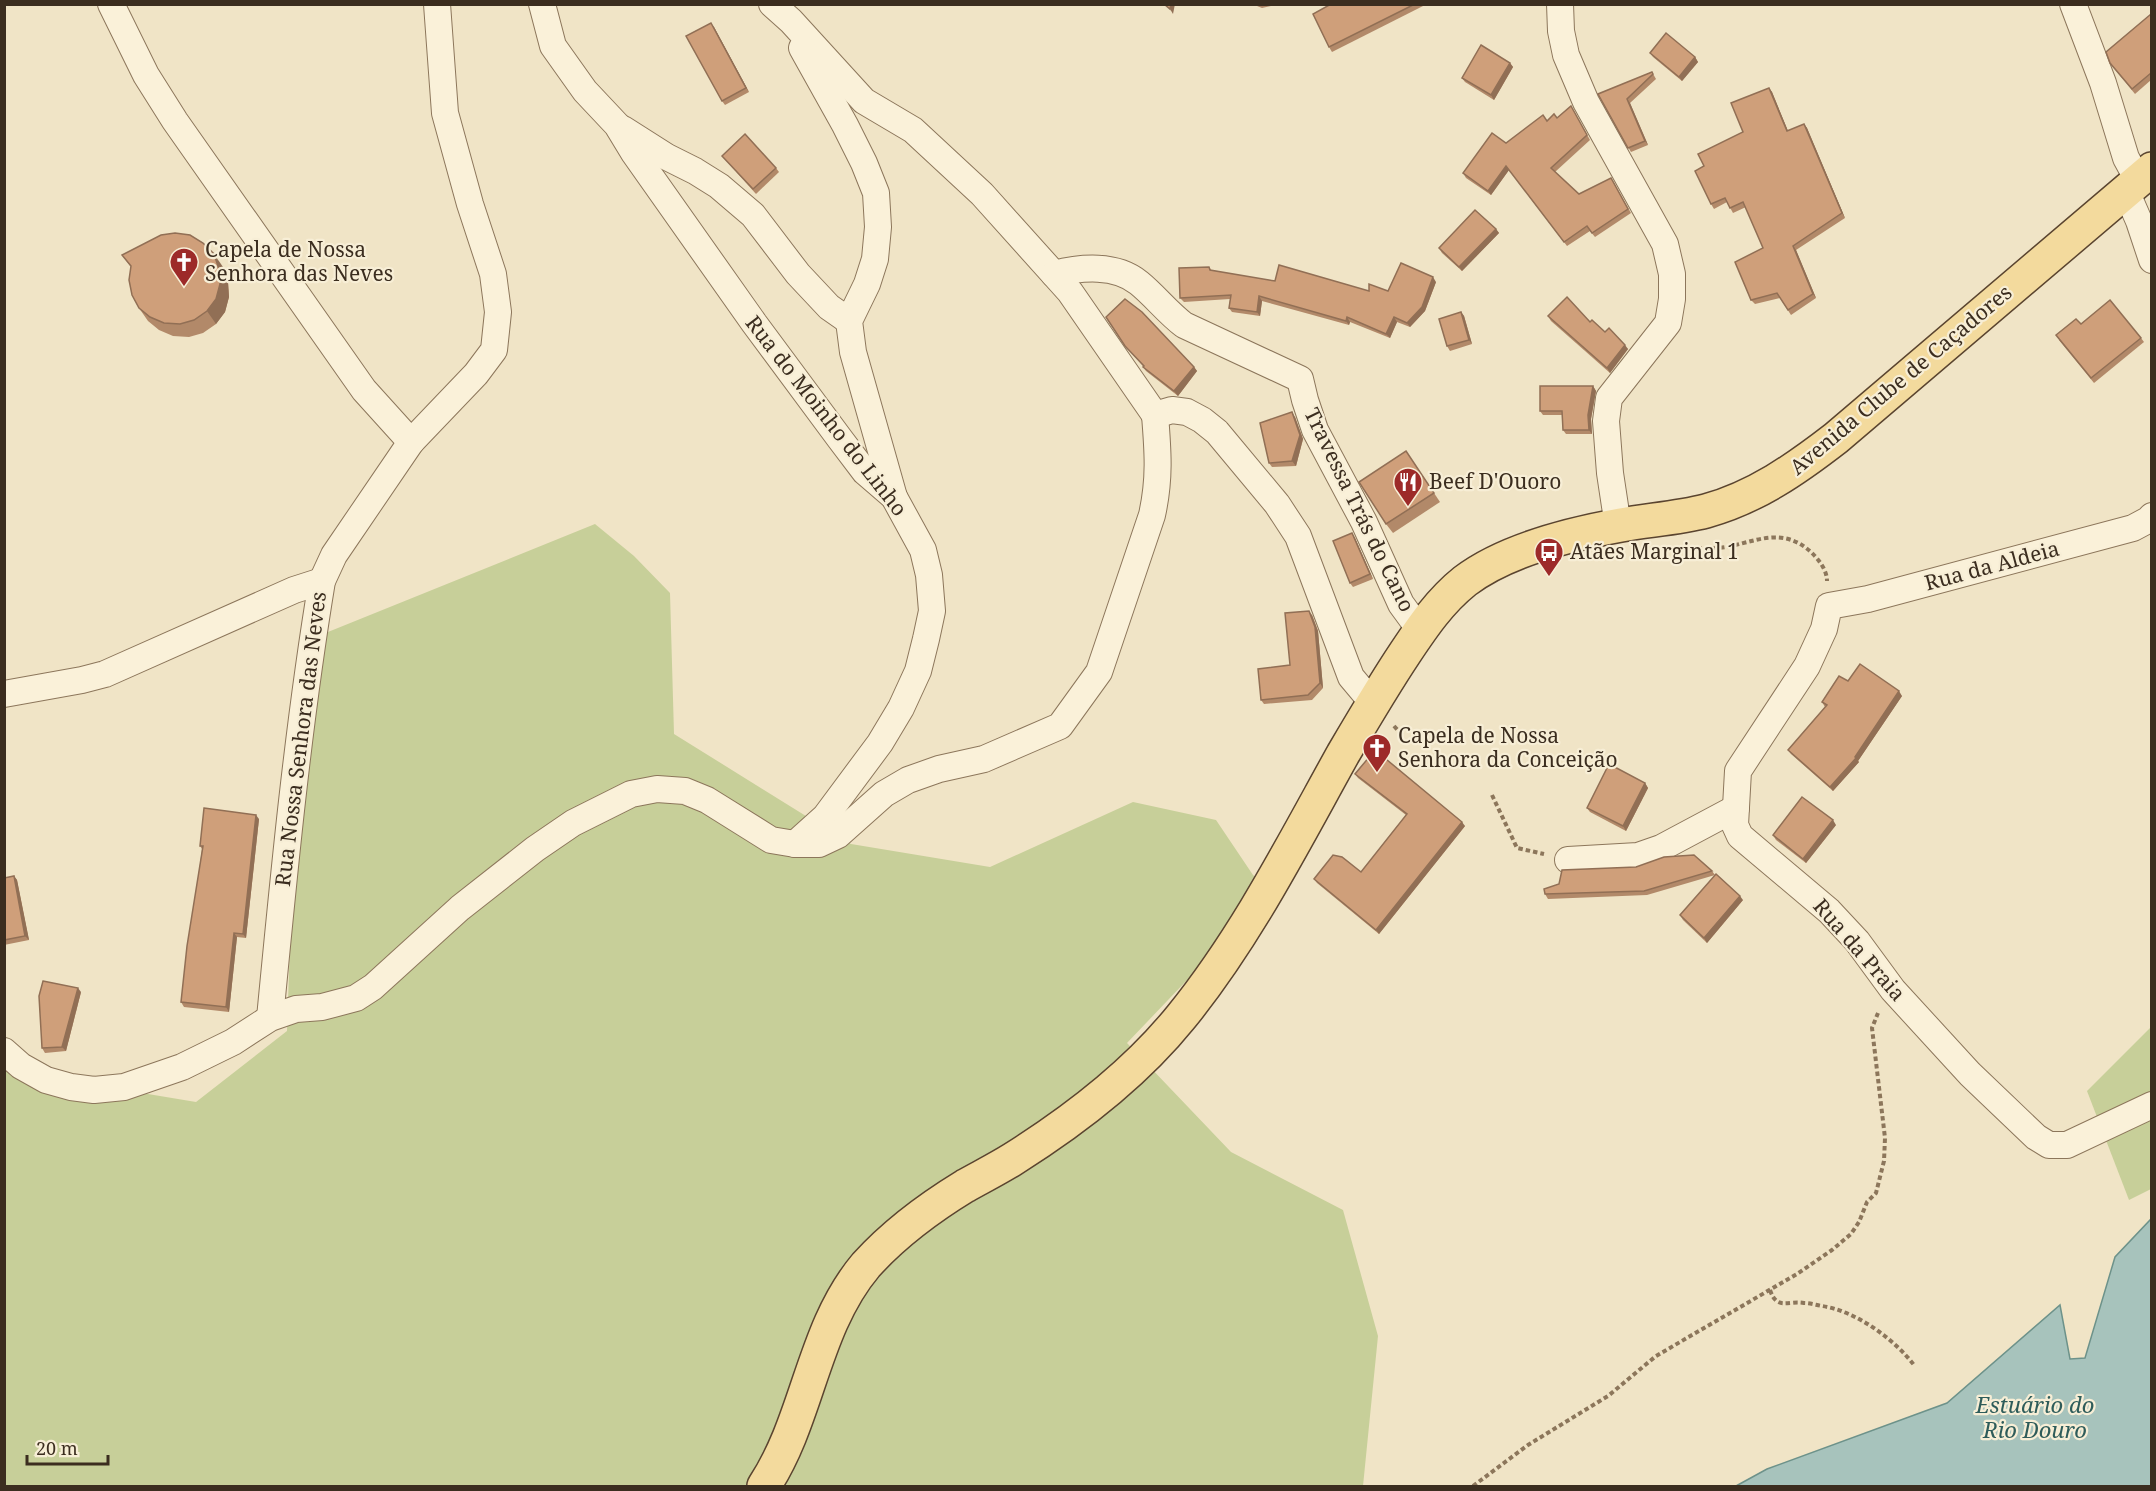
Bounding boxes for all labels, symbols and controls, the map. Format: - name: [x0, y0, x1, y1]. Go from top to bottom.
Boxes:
- place label: Capela de Nossa Senhora das Neves: [205, 235, 393, 287]
- church icon: Capela de Nossa Senhora das Neves: [168, 246, 200, 288]
- street label: Avenida Clube de Caçadores: [1783, 278, 2017, 481]
- street label: Rua do Moinho do Linho: [740, 309, 914, 521]
- street label: Travessa Trás do Cano: [1298, 403, 1422, 616]
- restaurant icon: Beef D'Ouoro: [1392, 466, 1424, 508]
- place label: Beef D'Ouoro: [1429, 467, 1561, 495]
- street label: Rua da Aldeia: [1921, 534, 2062, 596]
- bus stop icon: Atães Marginal 1: [1533, 536, 1565, 578]
- place label: Atães Marginal 1: [1570, 537, 1739, 565]
- street label: Rua Nossa Senhora das Neves: [268, 590, 332, 888]
- place label: Capela de Nossa Senhora da Conceição: [1398, 721, 1618, 773]
- church icon: Capela de Nossa Senhora da Conceição: [1361, 732, 1393, 774]
- street label: Rua da Praia: [1807, 892, 1912, 1006]
- water label: Estuário do Rio Douro: [1975, 1389, 2094, 1444]
- scale bar: [27, 1428, 108, 1466]
- text: 20 m: [36, 1436, 78, 1460]

